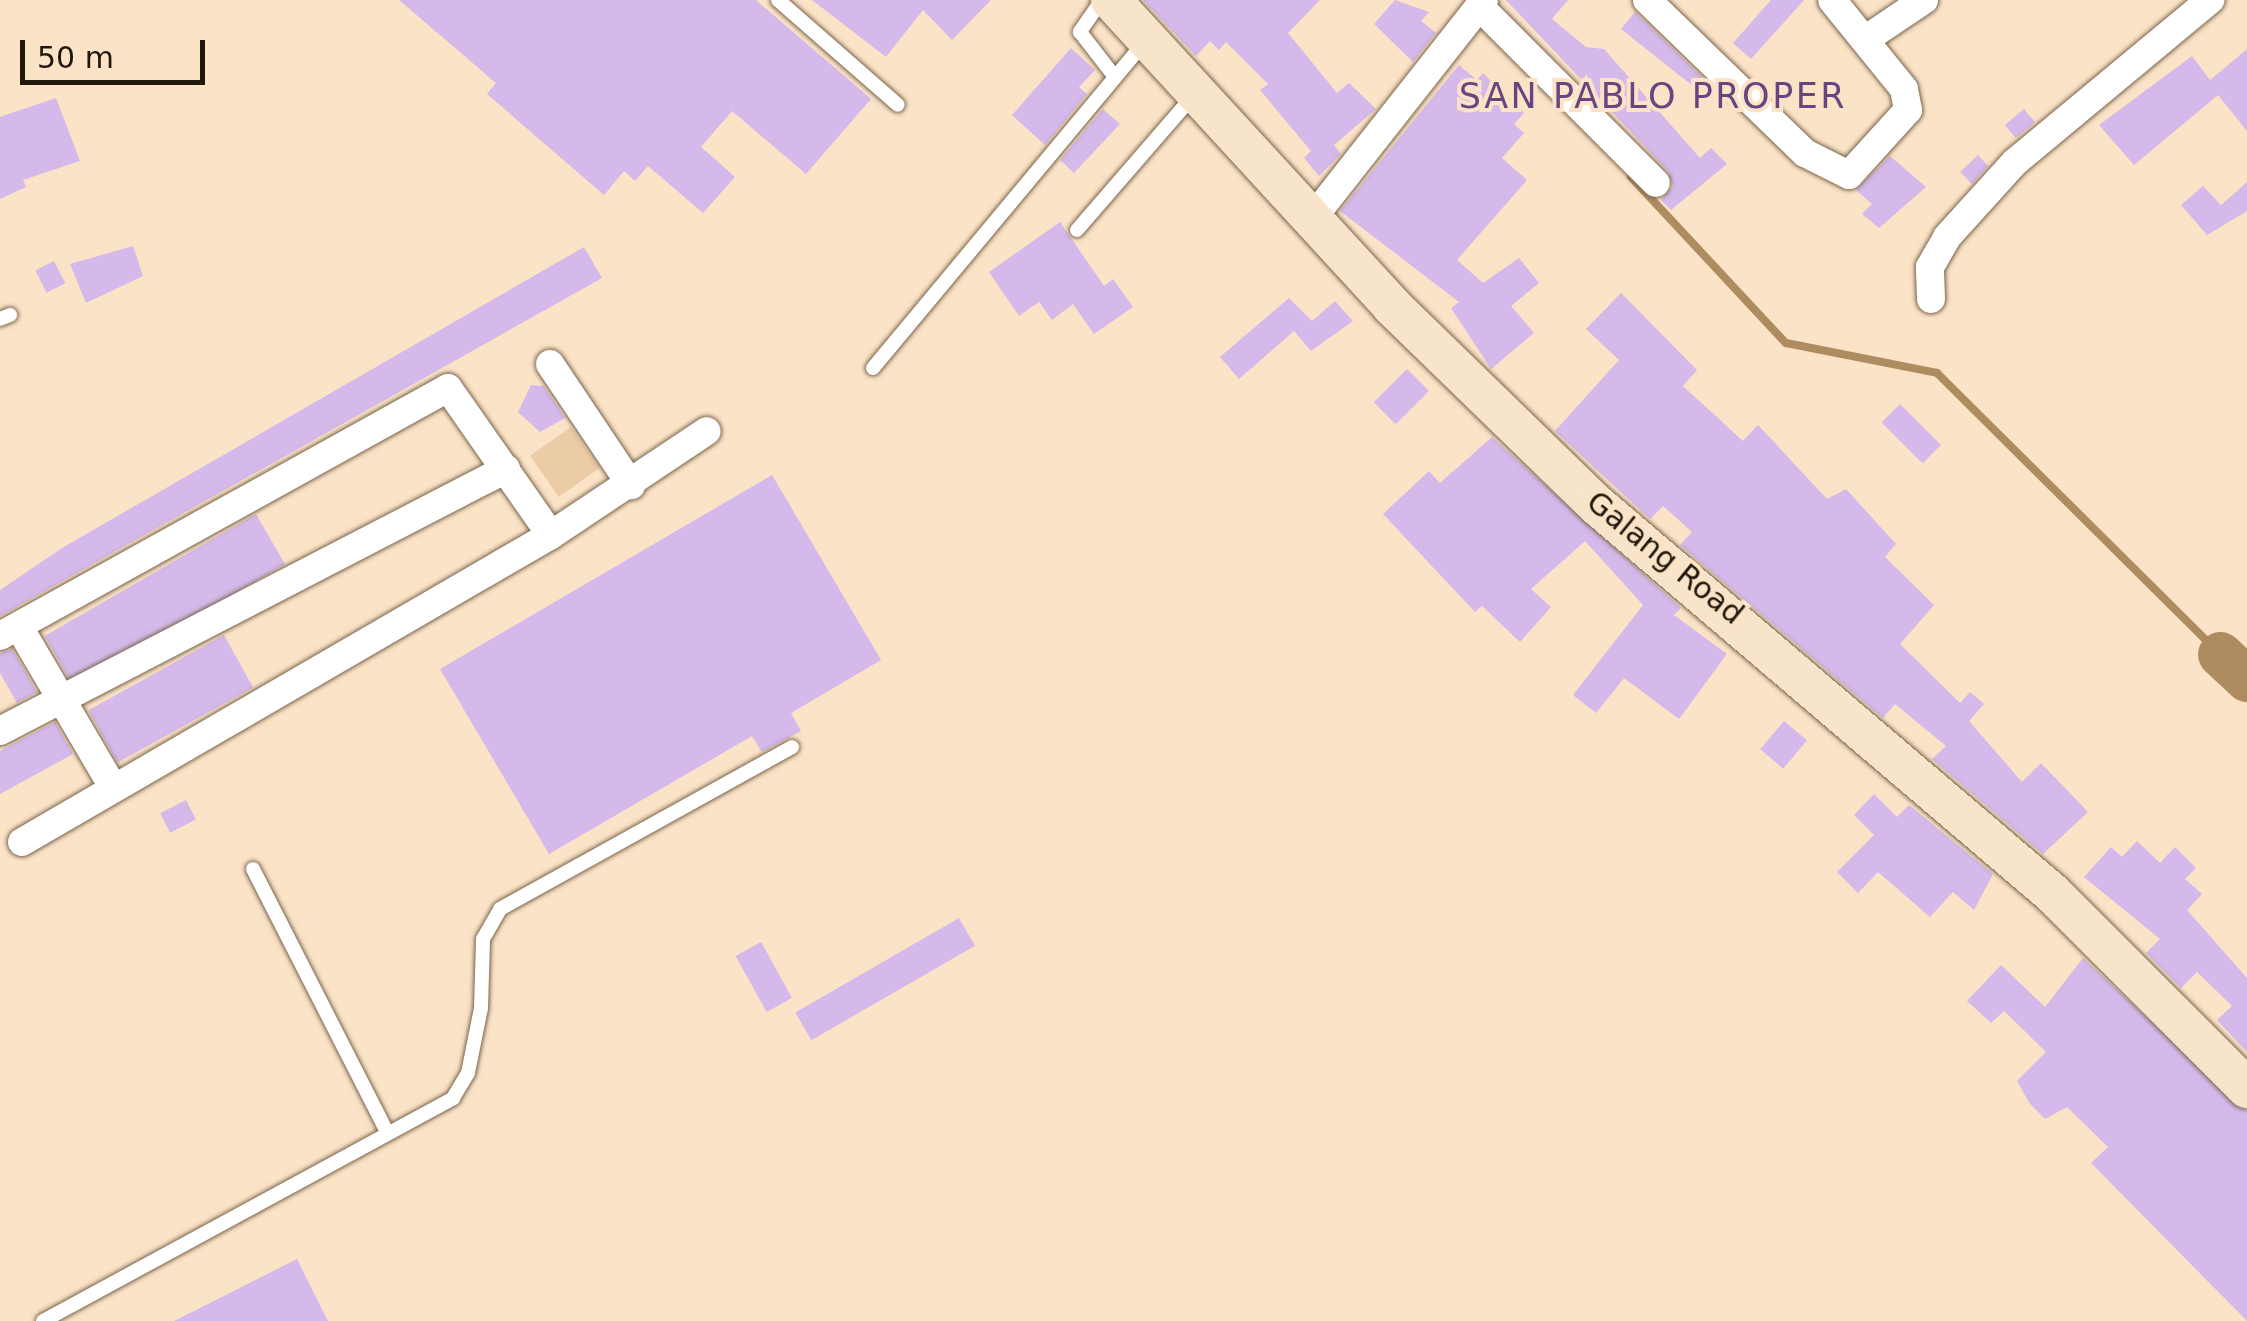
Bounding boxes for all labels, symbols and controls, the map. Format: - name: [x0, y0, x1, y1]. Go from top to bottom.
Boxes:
- scale bar: [25, 20, 210, 82]
- text: 50 m: [37, 40, 114, 75]
- district label: SAN PABLO PROPER: [1459, 75, 1847, 117]
- street label: Galang Road: [1579, 484, 1751, 632]

